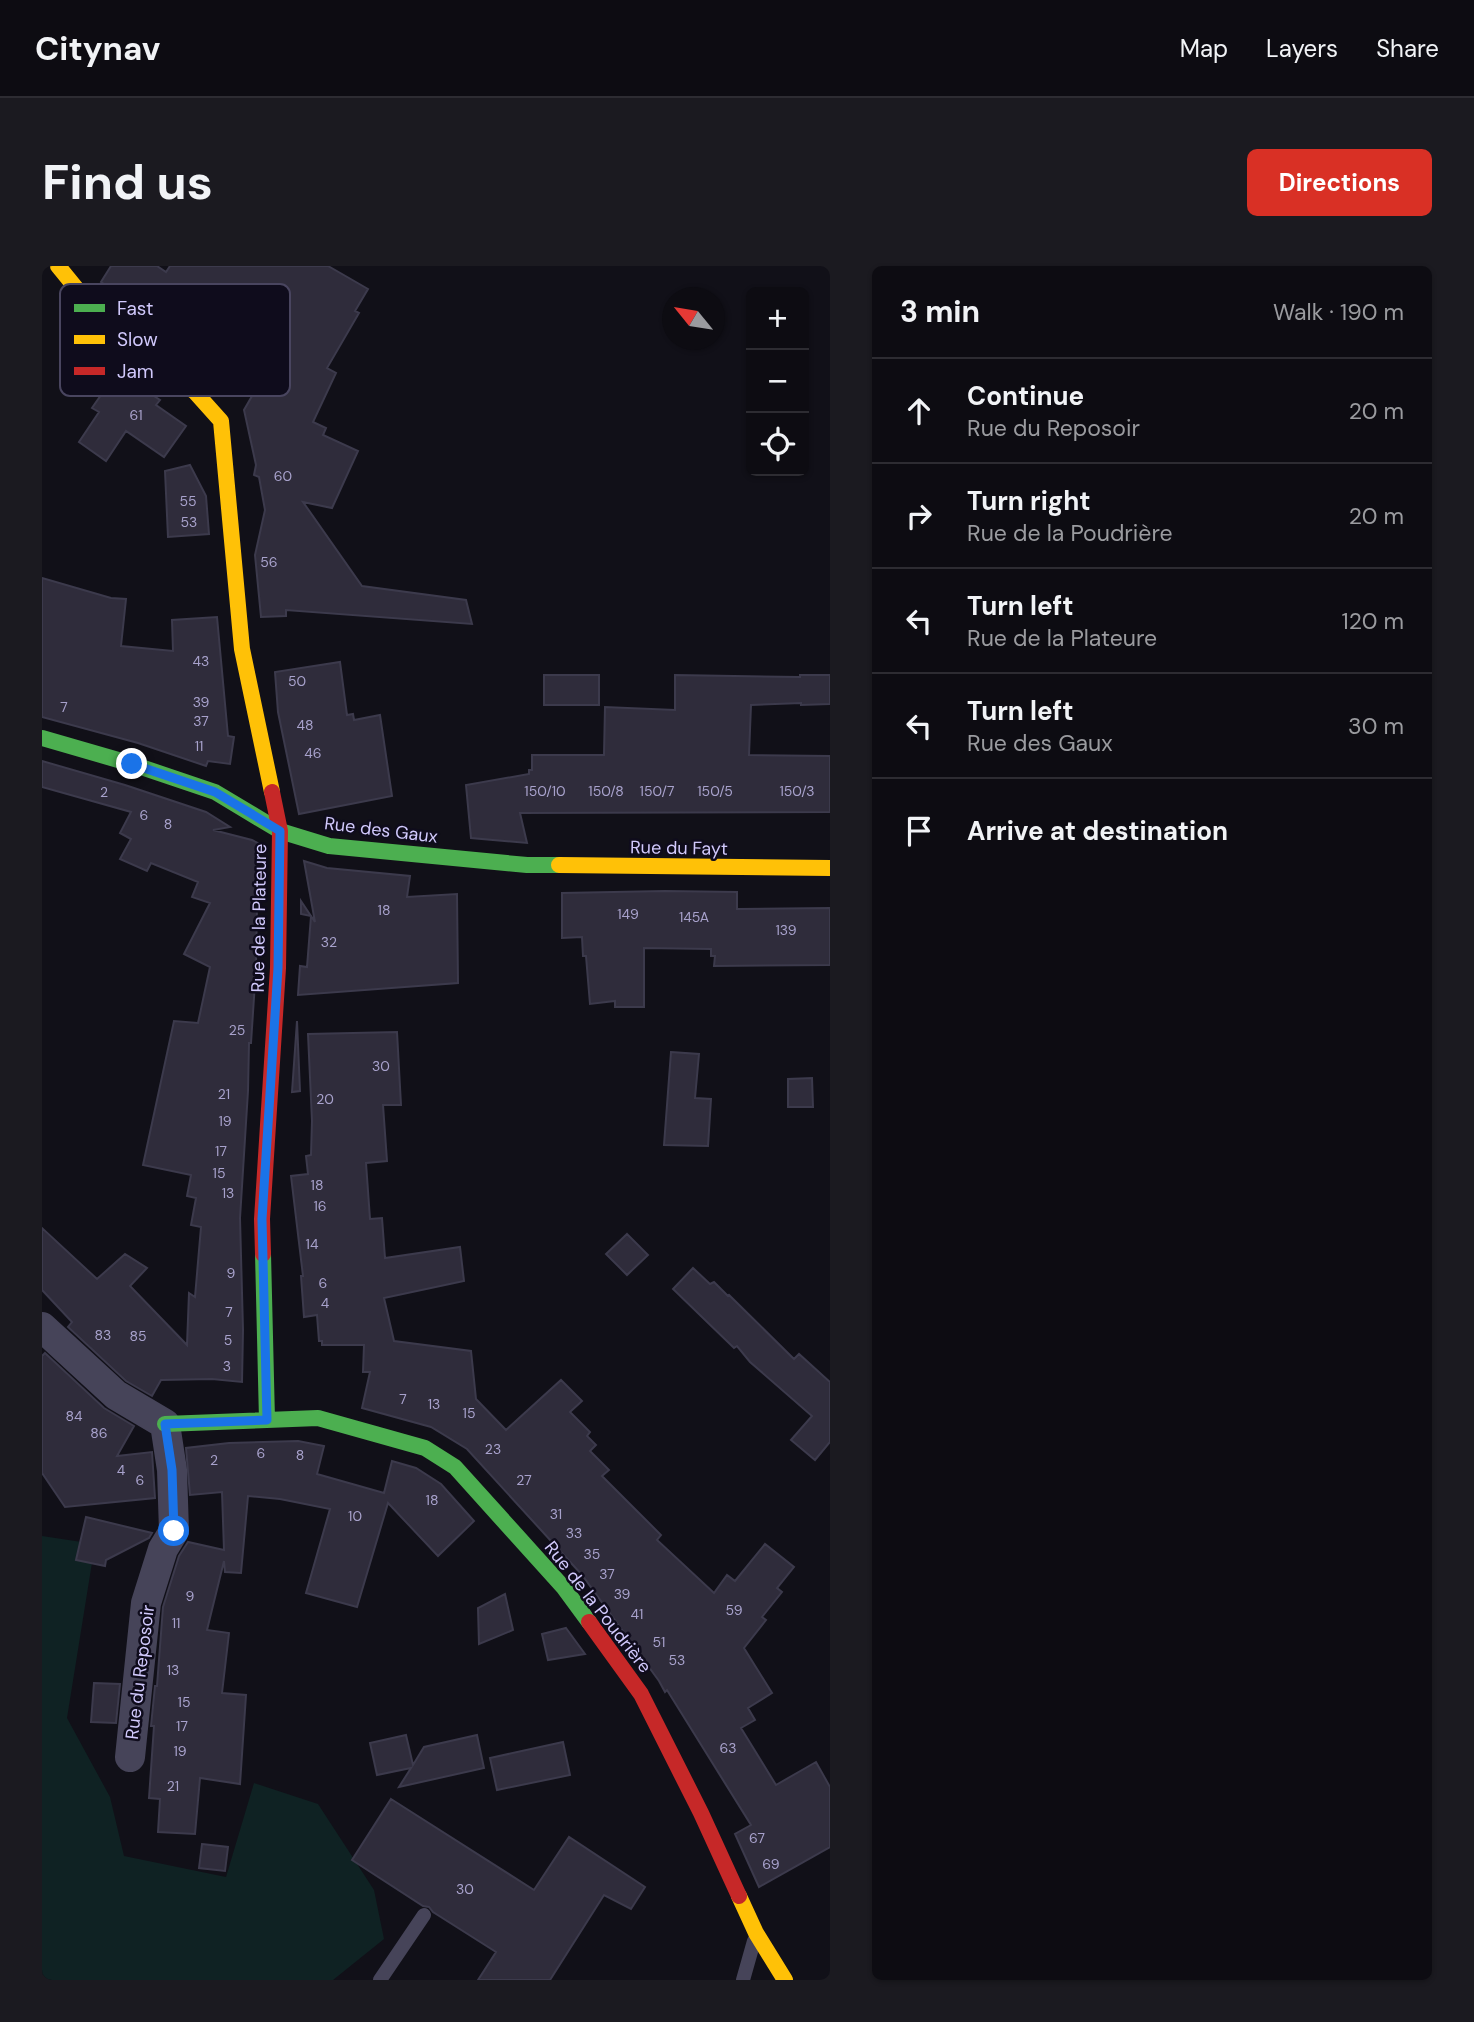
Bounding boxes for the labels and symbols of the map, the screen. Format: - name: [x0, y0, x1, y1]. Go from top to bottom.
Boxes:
- legend: [60, 284, 290, 396]
- north arrow: [662, 287, 725, 350]
- text: Fast: [117, 296, 153, 321]
- text: Slow: [117, 327, 158, 352]
- text: Jam: [117, 359, 154, 384]
- house number: 61: [129, 406, 143, 424]
- house number: 60: [274, 467, 292, 485]
- house number: 55: [179, 492, 197, 510]
- house number: 53: [181, 513, 197, 531]
- house number: 56: [260, 553, 278, 571]
- house number: 43: [193, 652, 209, 670]
- house number: 50: [288, 672, 306, 690]
- house number: 39: [193, 693, 210, 711]
- house number: 7: [60, 698, 68, 716]
- house number: 37: [193, 712, 209, 730]
- house number: 48: [296, 716, 314, 734]
- house number: 11: [195, 737, 203, 755]
- house number: 46: [304, 744, 322, 762]
- route end: [116, 748, 147, 779]
- house number: 150/10: [524, 782, 566, 800]
- house number: 150/8: [588, 782, 624, 800]
- house number: 150/7: [640, 782, 674, 800]
- house number: 150/5: [697, 782, 733, 800]
- house number: 150/3: [779, 782, 815, 800]
- house number: 2: [100, 783, 108, 801]
- house number: 6: [140, 806, 148, 824]
- street label: Rue des Gaux: [323, 811, 439, 849]
- house number: 8: [164, 815, 172, 833]
- street label: Rue du Fayt: [630, 835, 728, 861]
- street label: Rue de la Plateure: [246, 843, 272, 993]
- house number: 18: [378, 901, 390, 919]
- house number: 149: [617, 905, 639, 923]
- house number: 145A: [679, 908, 709, 926]
- house number: 139: [775, 921, 797, 939]
- house number: 32: [321, 933, 337, 951]
- house number: 25: [229, 1021, 245, 1039]
- house number: 30: [372, 1057, 390, 1075]
- house number: 21: [218, 1085, 230, 1103]
- house number: 20: [316, 1090, 334, 1108]
- house number: 19: [218, 1112, 232, 1130]
- house number: 17: [215, 1142, 227, 1160]
- house number: 15: [213, 1164, 225, 1182]
- house number: 18: [311, 1176, 323, 1194]
- house number: 13: [222, 1184, 234, 1202]
- house number: 16: [313, 1197, 327, 1215]
- house number: 14: [306, 1235, 319, 1253]
- house number: 9: [227, 1264, 236, 1282]
- house number: 6: [319, 1274, 327, 1292]
- house number: 4: [321, 1294, 330, 1312]
- house number: 7: [225, 1303, 233, 1321]
- house number: 83: [95, 1326, 111, 1344]
- house number: 85: [129, 1327, 147, 1345]
- house number: 5: [224, 1331, 232, 1349]
- house number: 3: [223, 1357, 231, 1375]
- house number: 7: [399, 1390, 407, 1408]
- house number: 13: [428, 1395, 440, 1413]
- house number: 15: [463, 1404, 475, 1422]
- house number: 84: [65, 1407, 83, 1425]
- house number: 86: [90, 1424, 108, 1442]
- house number: 23: [485, 1440, 501, 1458]
- house number: 6: [257, 1444, 265, 1462]
- house number: 8: [296, 1446, 304, 1464]
- house number: 2: [210, 1451, 218, 1469]
- house number: 4: [117, 1461, 126, 1479]
- house number: 6: [136, 1471, 144, 1489]
- house number: 27: [516, 1471, 532, 1489]
- house number: 18: [426, 1491, 438, 1509]
- house number: 31: [550, 1505, 562, 1523]
- house number: 10: [348, 1507, 362, 1525]
- route start: [158, 1515, 189, 1546]
- house number: 33: [566, 1524, 582, 1542]
- street label: Rue de la Poudrière: [539, 1536, 657, 1678]
- house number: 35: [584, 1545, 600, 1563]
- house number: 37: [599, 1565, 615, 1583]
- house number: 39: [614, 1585, 631, 1603]
- house number: 9: [186, 1587, 195, 1605]
- house number: 59: [726, 1601, 743, 1619]
- street label: Rue du Reposoir: [120, 1603, 160, 1741]
- house number: 41: [631, 1605, 643, 1623]
- house number: 11: [172, 1614, 180, 1632]
- house number: 51: [653, 1633, 665, 1651]
- house number: 53: [669, 1651, 685, 1669]
- house number: 13: [167, 1661, 179, 1679]
- house number: 15: [178, 1693, 190, 1711]
- house number: 17: [176, 1717, 188, 1735]
- house number: 63: [719, 1739, 737, 1757]
- house number: 19: [173, 1742, 187, 1760]
- house number: 21: [167, 1777, 179, 1795]
- house number: 67: [749, 1829, 765, 1847]
- house number: 69: [762, 1855, 780, 1873]
- house number: 30: [456, 1880, 474, 1898]

